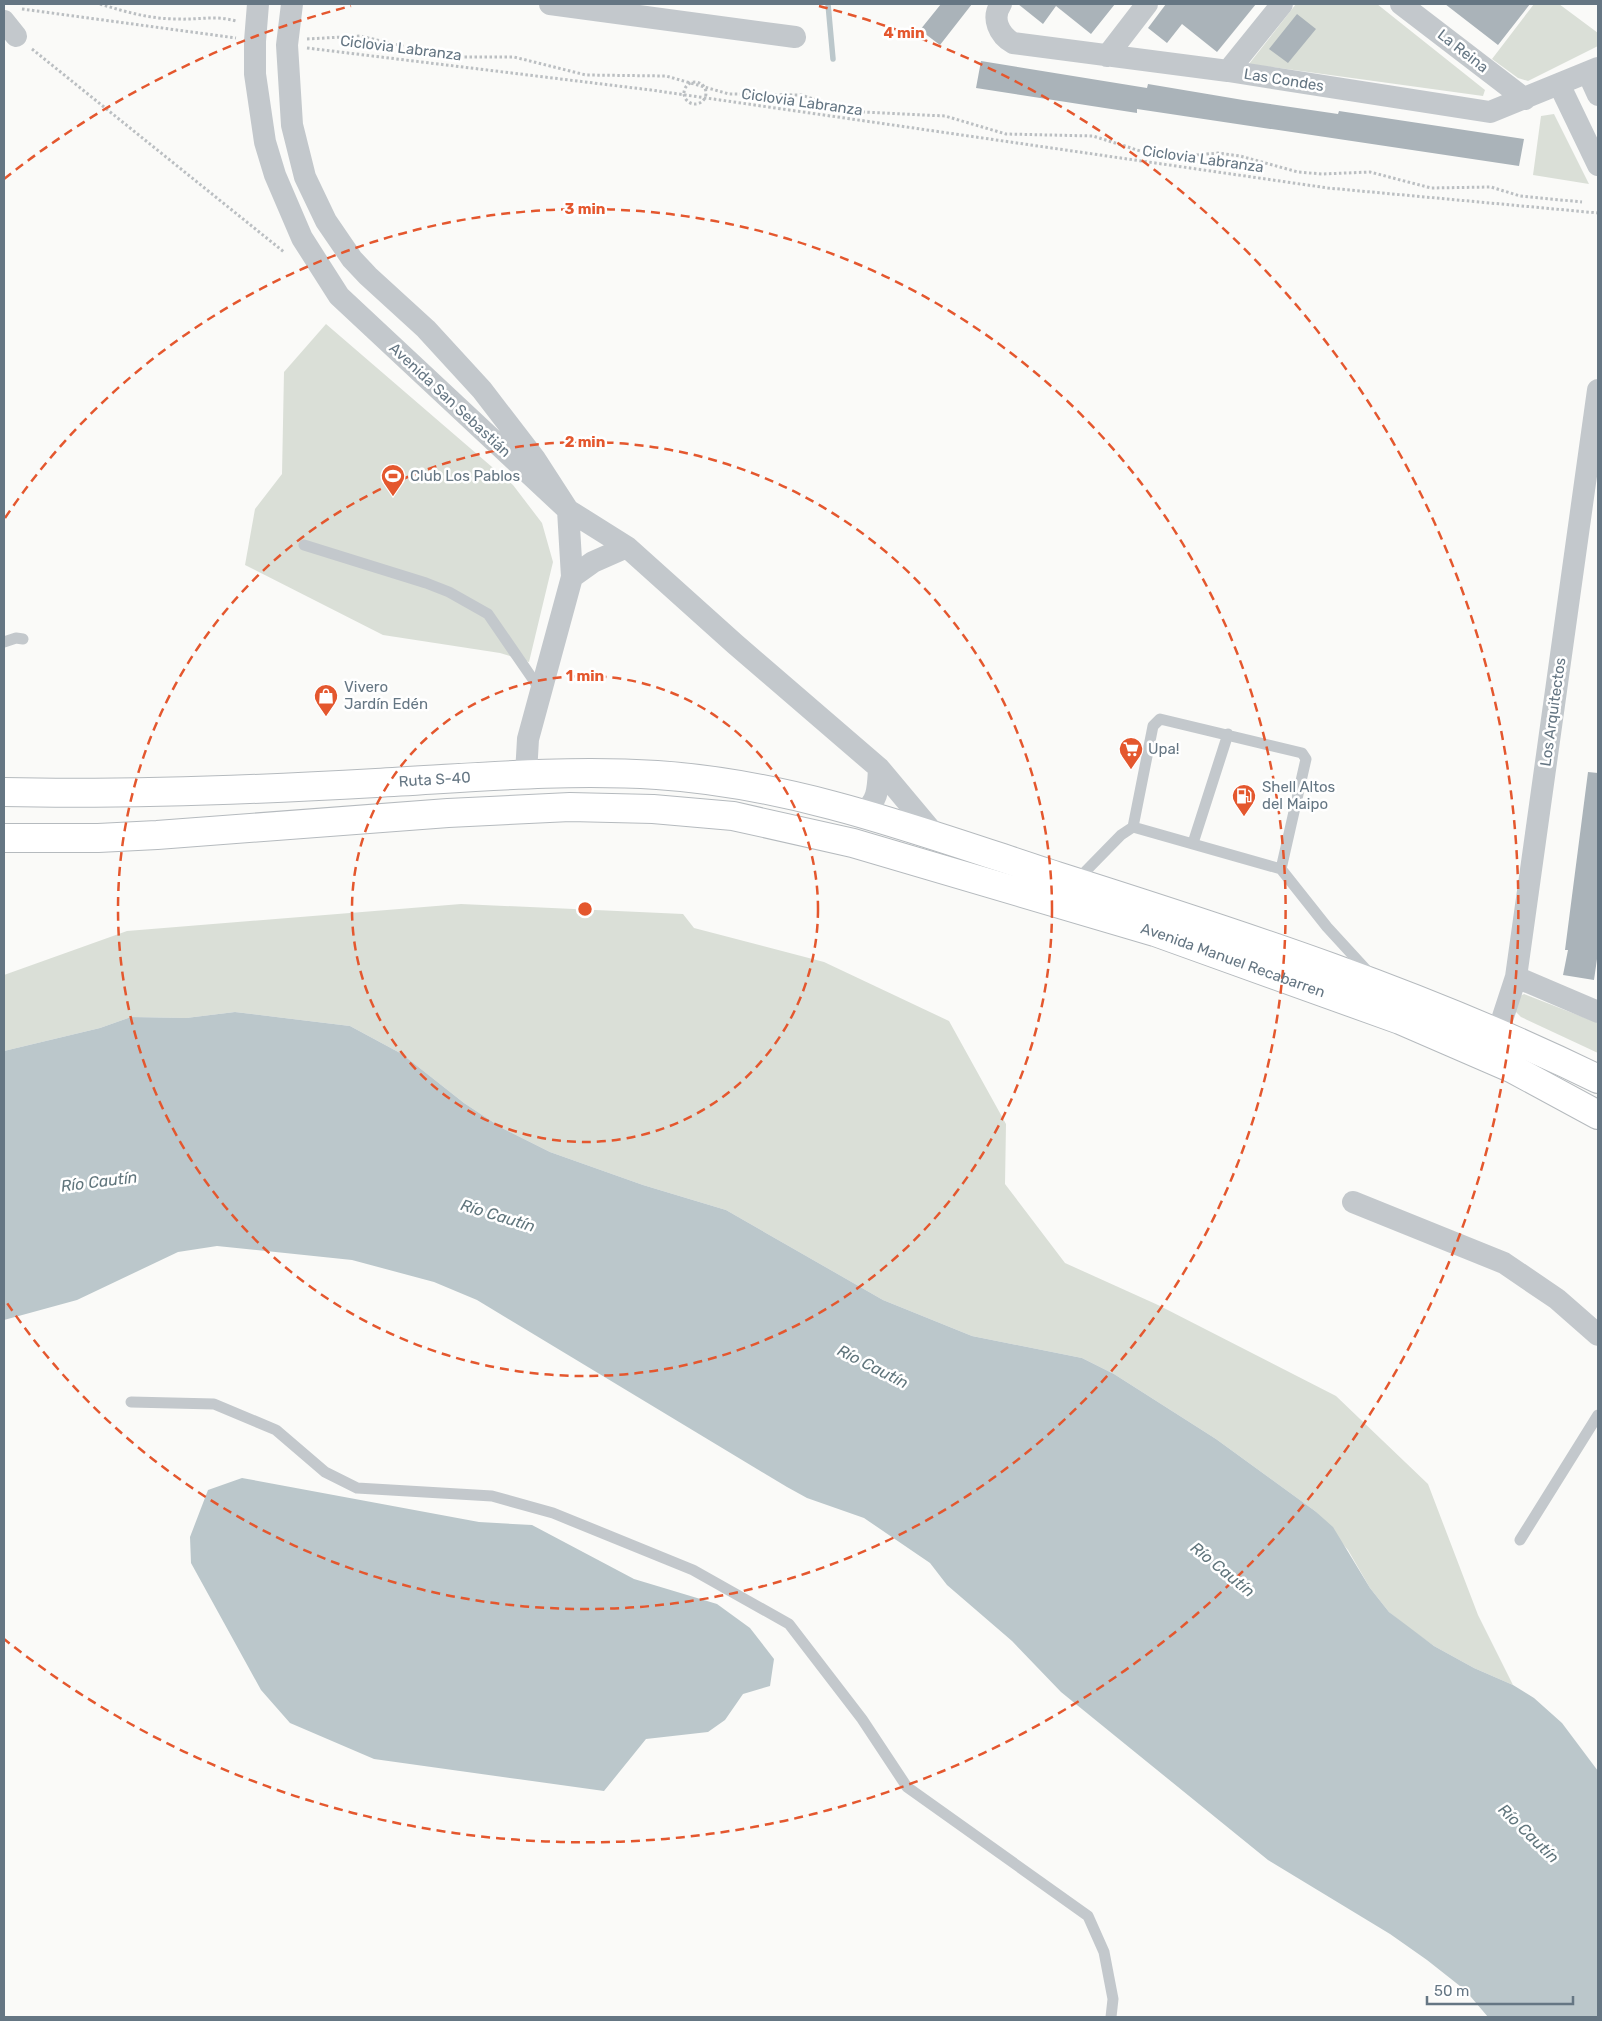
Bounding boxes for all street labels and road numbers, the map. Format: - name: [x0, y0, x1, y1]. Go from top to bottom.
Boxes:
- street label: La Reina: [1434, 26, 1492, 76]
- street label: Ciclovia Labranza: [339, 32, 463, 64]
- street label: Las Condes: [1243, 65, 1326, 95]
- street label: Ciclovia Labranza: [740, 85, 864, 119]
- street label: Ciclovia Labranza: [1141, 142, 1265, 176]
- street label: Avenida San Sebastián: [386, 339, 514, 461]
- street label: Los Arquitectos: [1536, 656, 1570, 768]
- street label: Ruta S-40: [398, 768, 471, 791]
- street label: Avenida Manuel Recabarren: [1139, 919, 1327, 1001]

